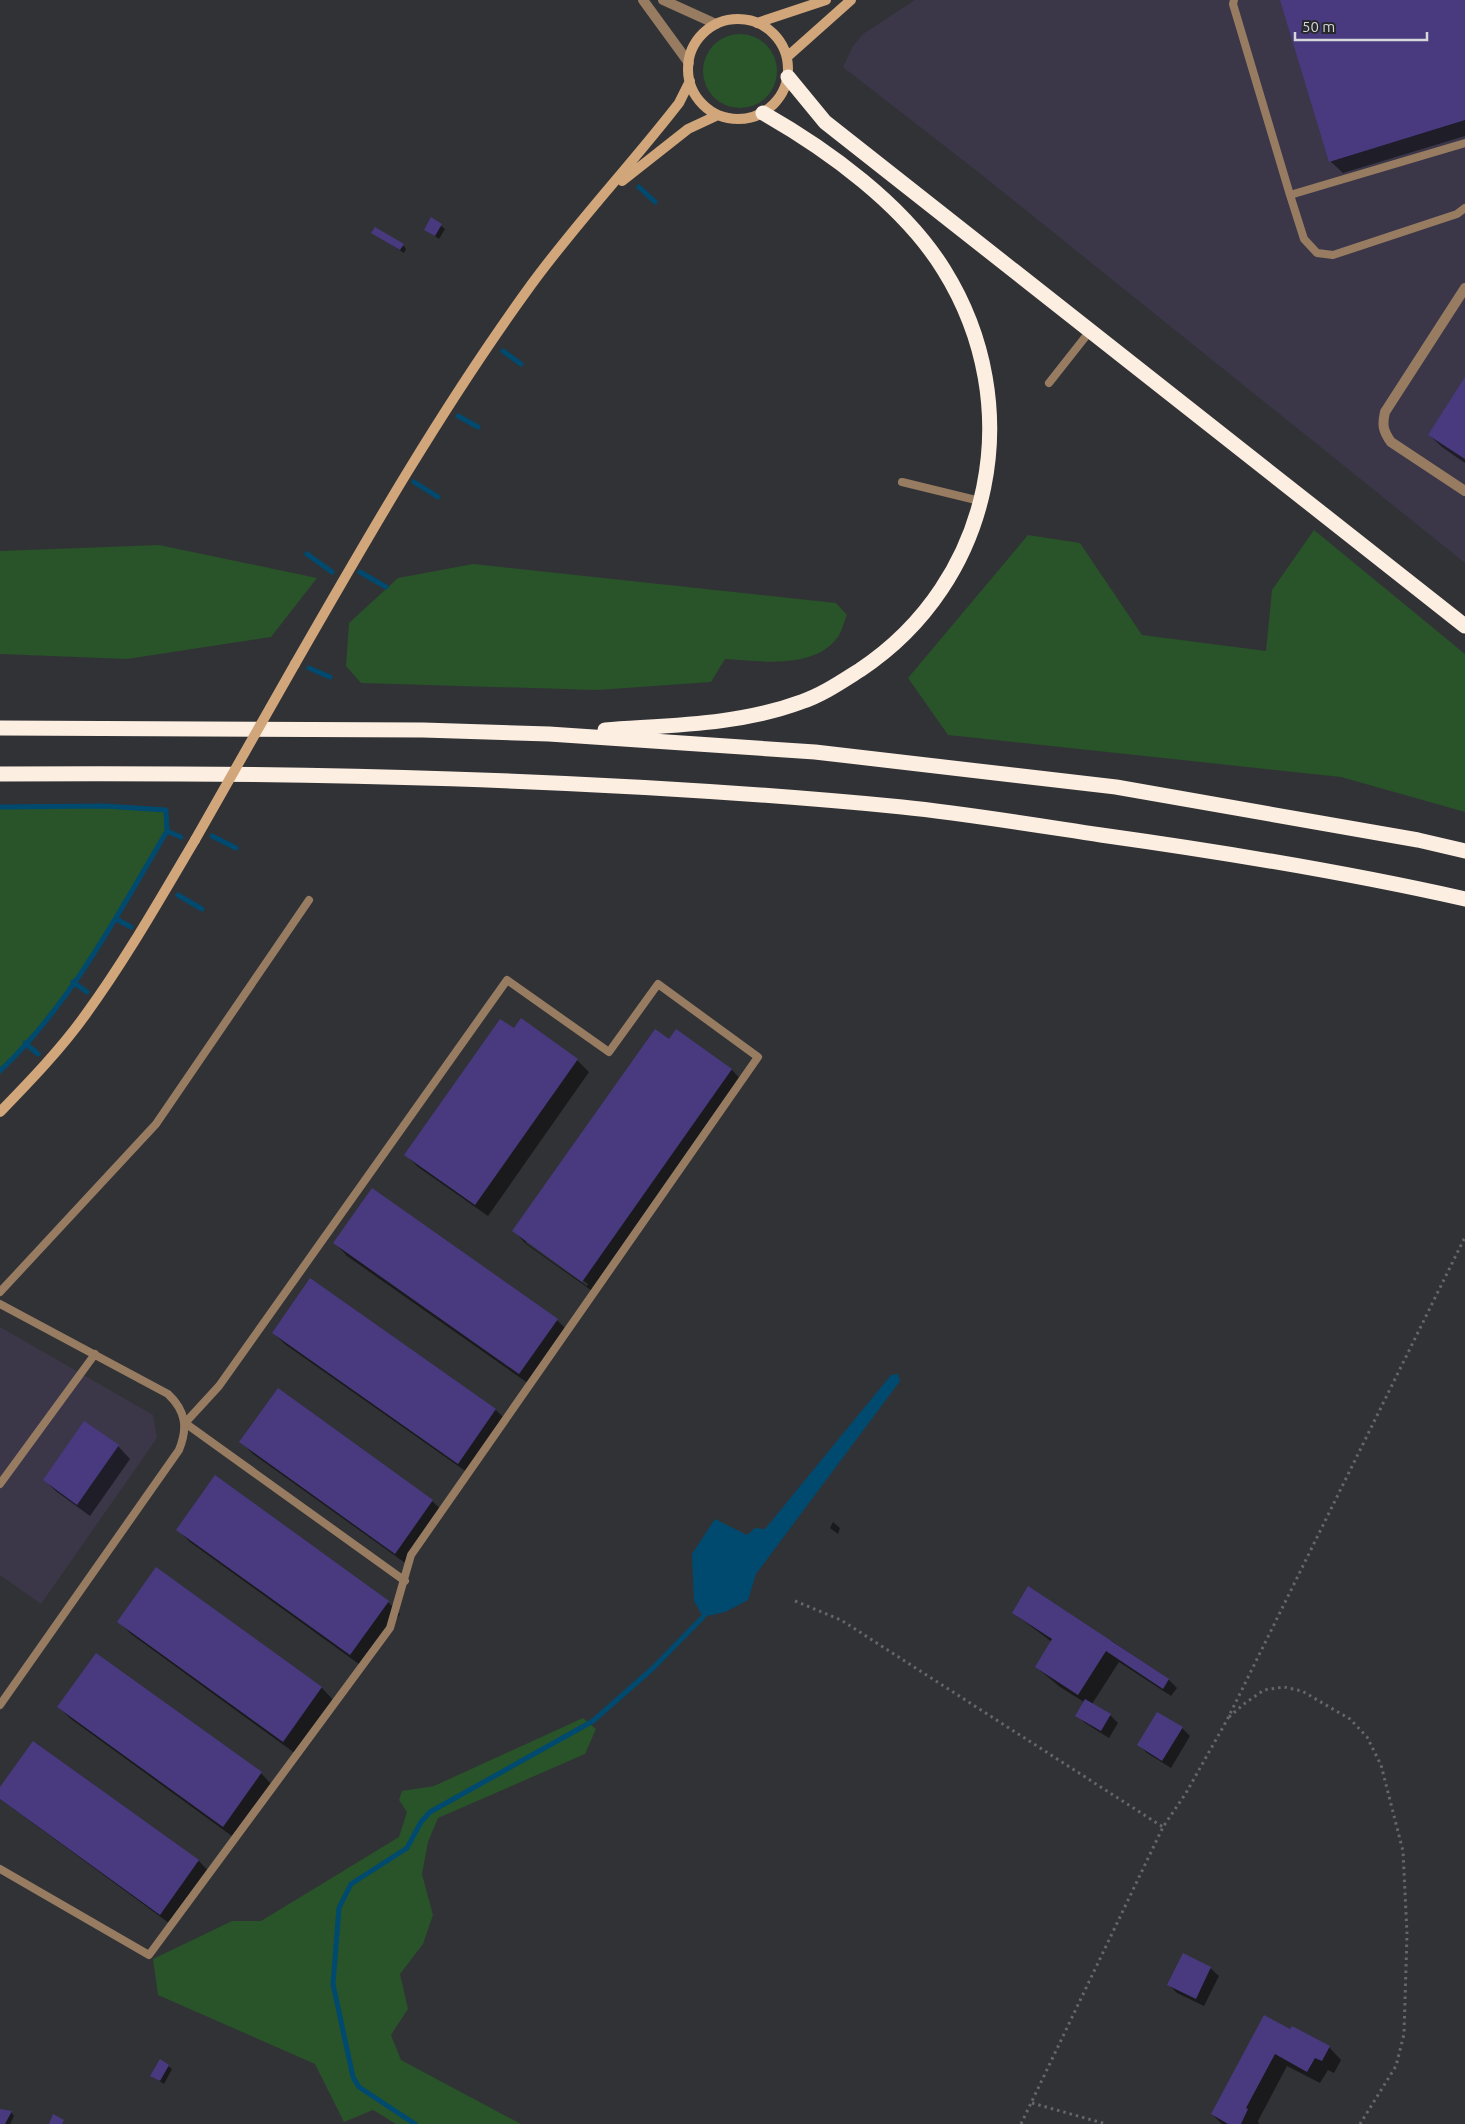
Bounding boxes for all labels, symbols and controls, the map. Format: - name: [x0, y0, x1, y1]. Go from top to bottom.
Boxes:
- scale bar: [1295, 10, 1428, 42]
- text: 50 m: [1302, 18, 1335, 35]

